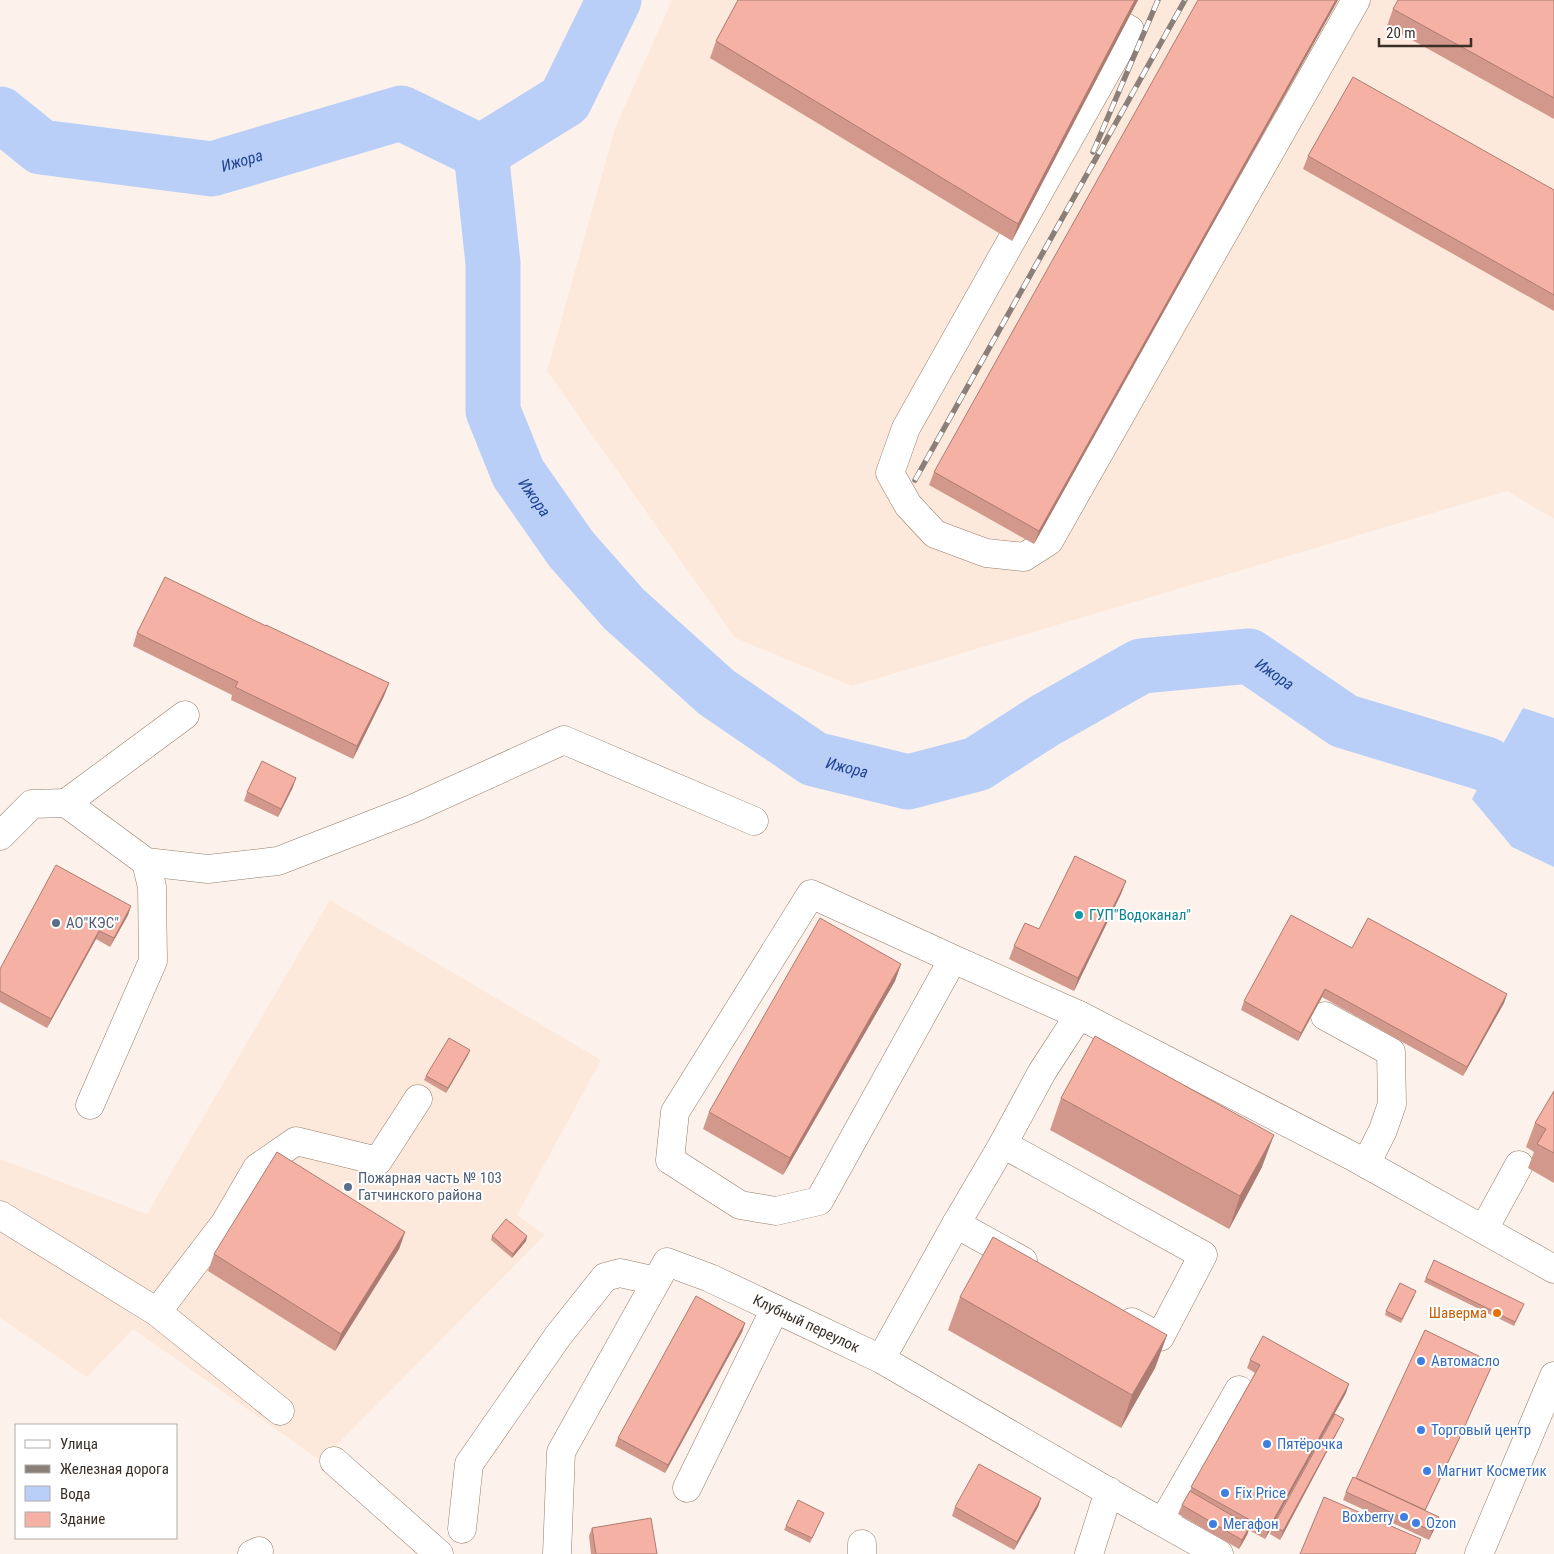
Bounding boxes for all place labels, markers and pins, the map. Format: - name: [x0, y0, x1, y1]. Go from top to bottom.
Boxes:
- place label: ГУП"Водоканал": [1089, 906, 1191, 924]
- marker: ГУП"Водоканал": [1073, 909, 1085, 921]
- place label: АО"КЭС": [66, 914, 119, 932]
- marker: АО"КЭС": [50, 917, 62, 929]
- place label: Пожарная часть № 103 Гатчинского района: [358, 1169, 502, 1204]
- marker: Пожарная часть № 103 Гатчинского района: [342, 1181, 354, 1193]
- place label: Шаверма: [1429, 1304, 1487, 1322]
- marker: Шаверма: [1491, 1307, 1503, 1319]
- place label: Автомасло: [1431, 1352, 1500, 1370]
- marker: Автомасло: [1415, 1355, 1427, 1367]
- place label: Торговый центр: [1431, 1421, 1531, 1439]
- marker: Торговый центр: [1415, 1424, 1427, 1436]
- place label: Пятёрочка: [1277, 1435, 1343, 1453]
- marker: Пятёрочка: [1261, 1438, 1273, 1450]
- place label: Магнит Косметик: [1437, 1462, 1547, 1480]
- marker: Магнит Косметик: [1421, 1465, 1433, 1477]
- place label: Fix Price: [1235, 1484, 1286, 1502]
- marker: Fix Price: [1219, 1487, 1231, 1499]
- place label: Boxberry: [1342, 1508, 1394, 1526]
- marker: Boxberry: [1398, 1511, 1410, 1523]
- place label: Ozon: [1426, 1514, 1456, 1532]
- place label: Мегафон: [1223, 1515, 1279, 1533]
- marker: Ozon: [1410, 1517, 1422, 1529]
- marker: Мегафон: [1207, 1518, 1219, 1530]

